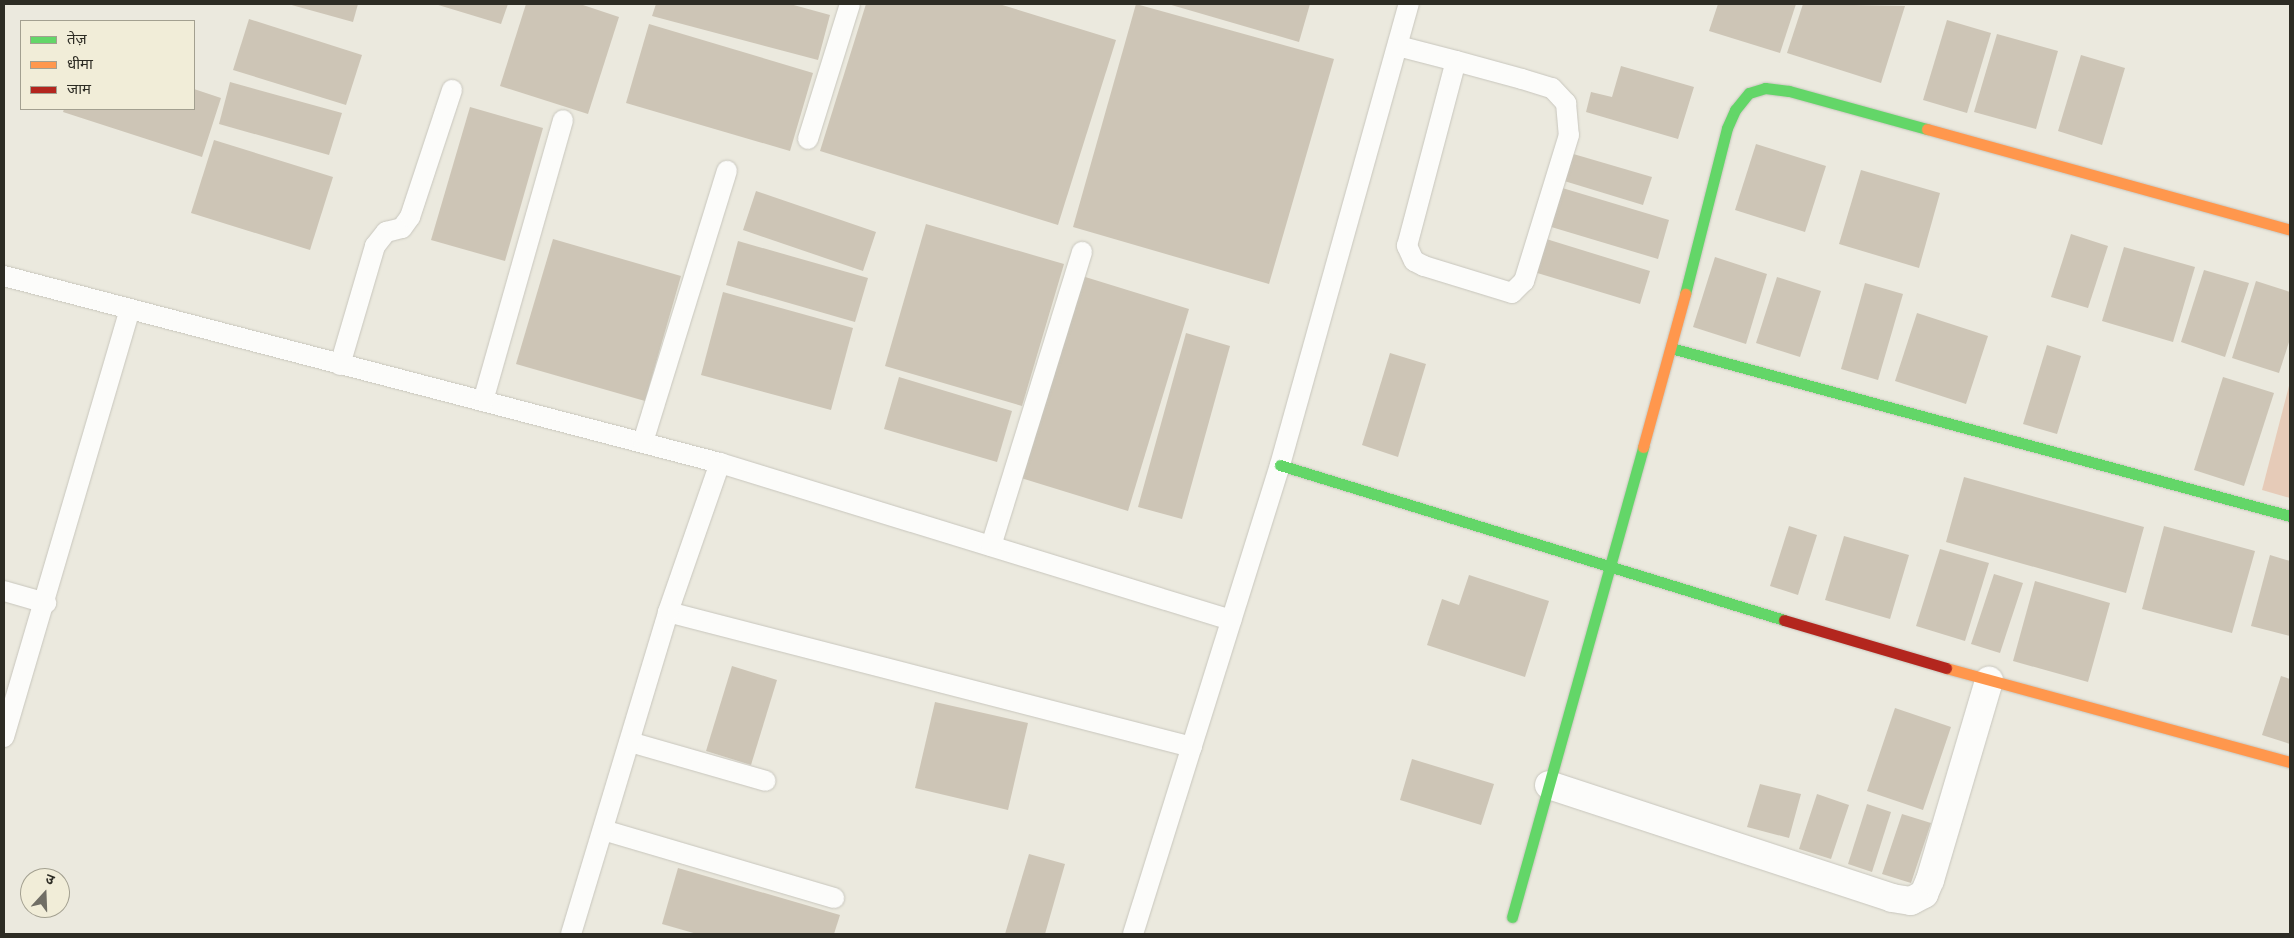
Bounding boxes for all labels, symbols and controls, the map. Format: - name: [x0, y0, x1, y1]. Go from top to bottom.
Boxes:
- legend: [20, 20, 195, 110]
- text: तेज़: [67, 29, 87, 50]
- text: धीमा: [67, 54, 93, 75]
- text: जाम: [67, 79, 91, 100]
- north arrow: [20, 868, 70, 918]
- text: उ: [43, 869, 57, 891]

